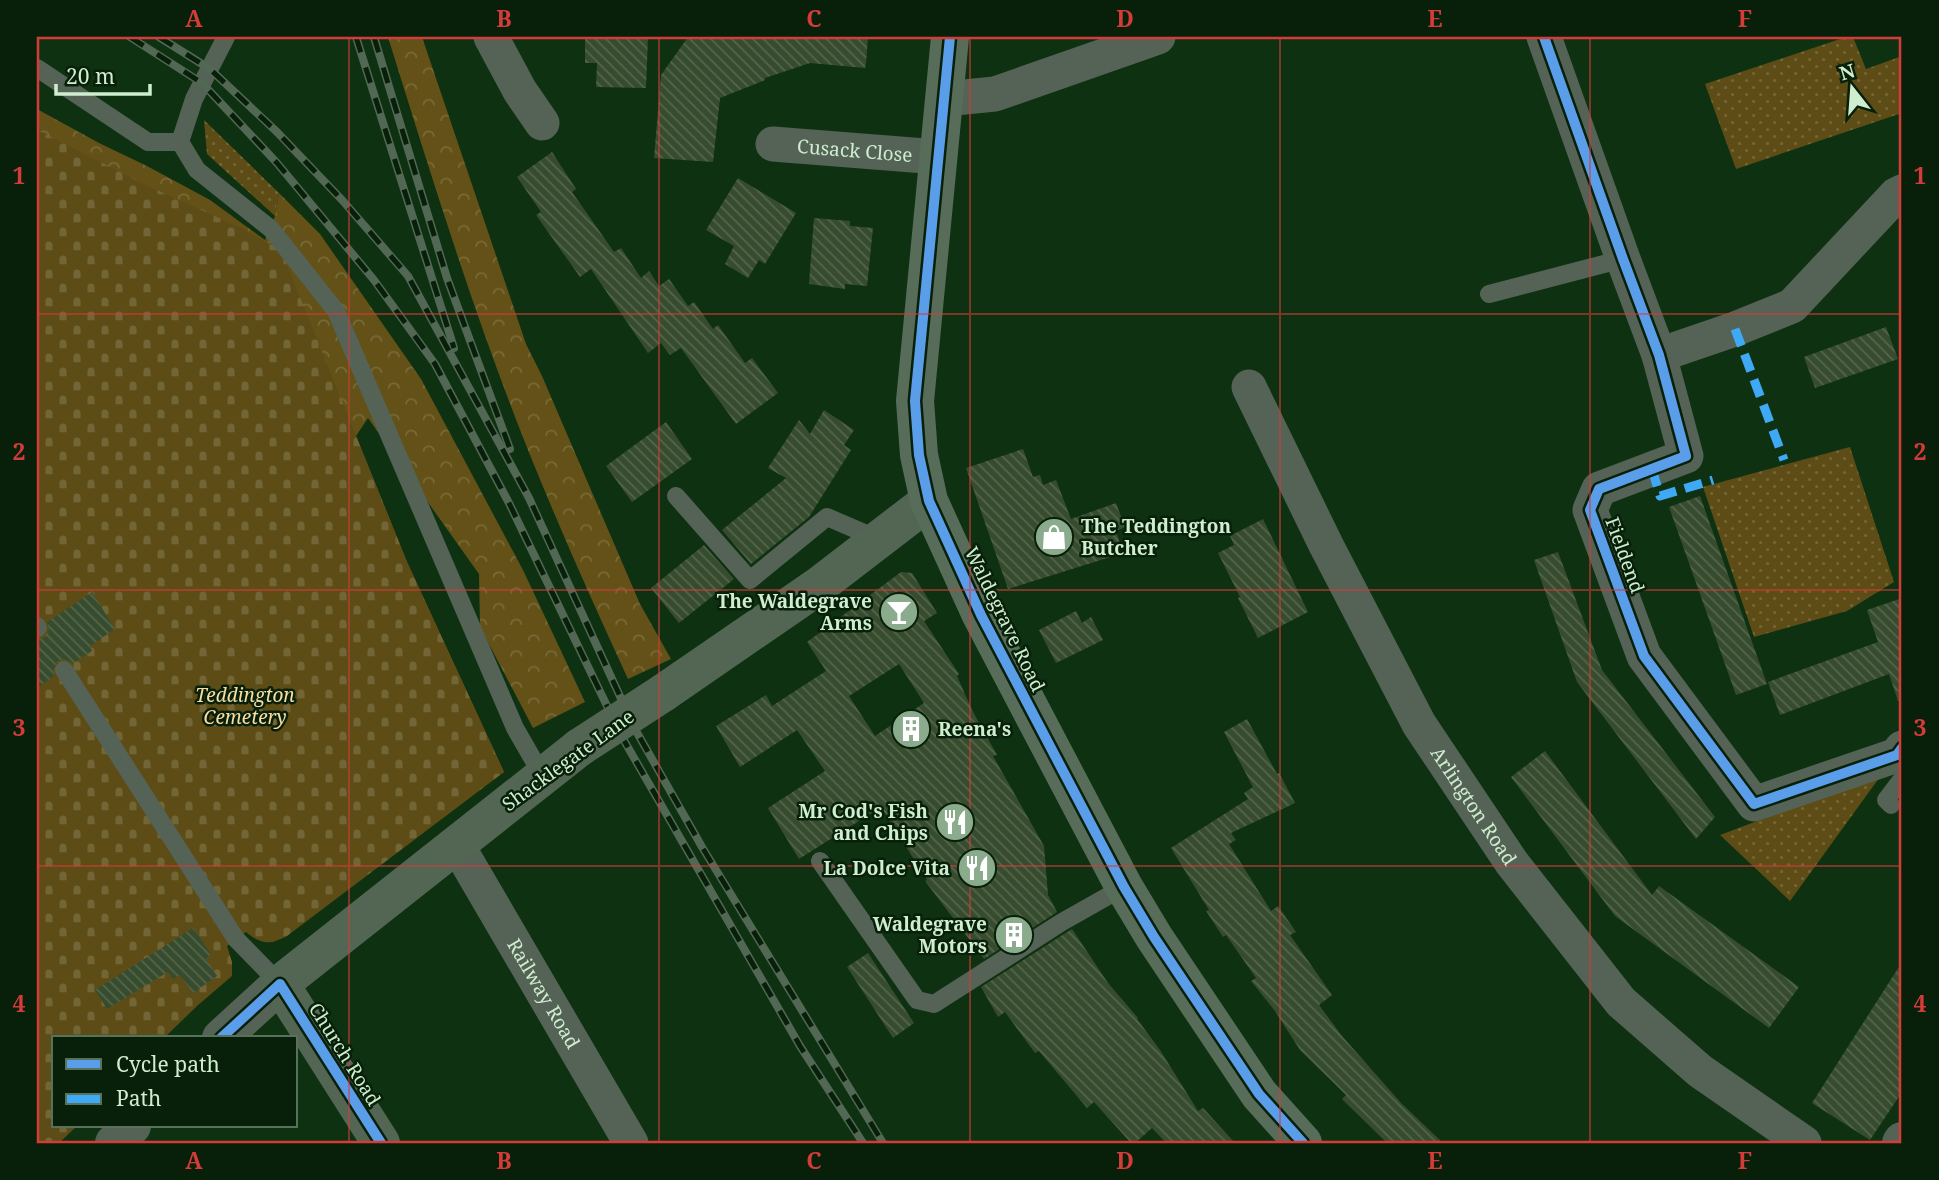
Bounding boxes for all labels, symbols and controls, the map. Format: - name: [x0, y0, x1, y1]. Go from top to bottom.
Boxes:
- text: A: [185, 2, 203, 34]
- text: B: [496, 2, 512, 34]
- text: C: [806, 2, 822, 34]
- text: D: [1116, 2, 1134, 34]
- text: E: [1427, 2, 1443, 34]
- text: F: [1738, 2, 1752, 34]
- scale bar: [56, 52, 150, 96]
- north arrow: [1816, 52, 1886, 122]
- text: N: [1836, 57, 1858, 86]
- text: 20 m: [66, 62, 115, 90]
- street label: Cusack Close: [796, 133, 913, 168]
- text: 1: [13, 159, 26, 191]
- text: 1: [1914, 159, 1927, 191]
- text: 2: [13, 435, 26, 467]
- text: 2: [1914, 435, 1927, 467]
- place label: The Teddington Butcher: [1081, 513, 1231, 561]
- street label: Fieldend: [1599, 513, 1651, 597]
- shop icon: The Teddington Butcher: [1033, 516, 1075, 558]
- street label: Waldegrave Road: [959, 542, 1052, 696]
- place label: The Waldegrave Arms: [717, 588, 872, 636]
- bar icon: The Waldegrave Arms: [878, 591, 920, 633]
- park label: Teddington Cemetery: [195, 682, 295, 730]
- street label: Shacklegate Lane: [497, 703, 639, 817]
- building icon: Reena's: [890, 708, 932, 750]
- text: 3: [13, 711, 26, 743]
- text: 3: [1914, 711, 1927, 743]
- place label: Reena's: [938, 716, 1011, 742]
- street label: Arlington Road: [1425, 741, 1523, 871]
- place label: Mr Cod's Fish and Chips: [798, 798, 928, 846]
- restaurant icon: Mr Cod's Fish and Chips: [934, 801, 976, 843]
- restaurant icon: La Dolce Vita: [956, 847, 998, 889]
- place label: La Dolce Vita: [823, 855, 950, 881]
- place label: Waldegrave Motors: [873, 911, 987, 959]
- building icon: Waldegrave Motors: [993, 914, 1035, 956]
- street label: Railway Road: [501, 934, 586, 1054]
- text: 4: [13, 987, 26, 1019]
- text: 4: [1914, 987, 1927, 1019]
- street label: Church Road: [303, 998, 387, 1111]
- legend: [52, 1036, 298, 1128]
- text: Cycle path: [116, 1050, 220, 1078]
- text: Path: [116, 1084, 161, 1112]
- text: A: [185, 1144, 203, 1176]
- text: B: [496, 1144, 512, 1176]
- text: C: [806, 1144, 822, 1176]
- text: D: [1116, 1144, 1134, 1176]
- text: E: [1427, 1144, 1443, 1176]
- text: F: [1738, 1144, 1752, 1176]

